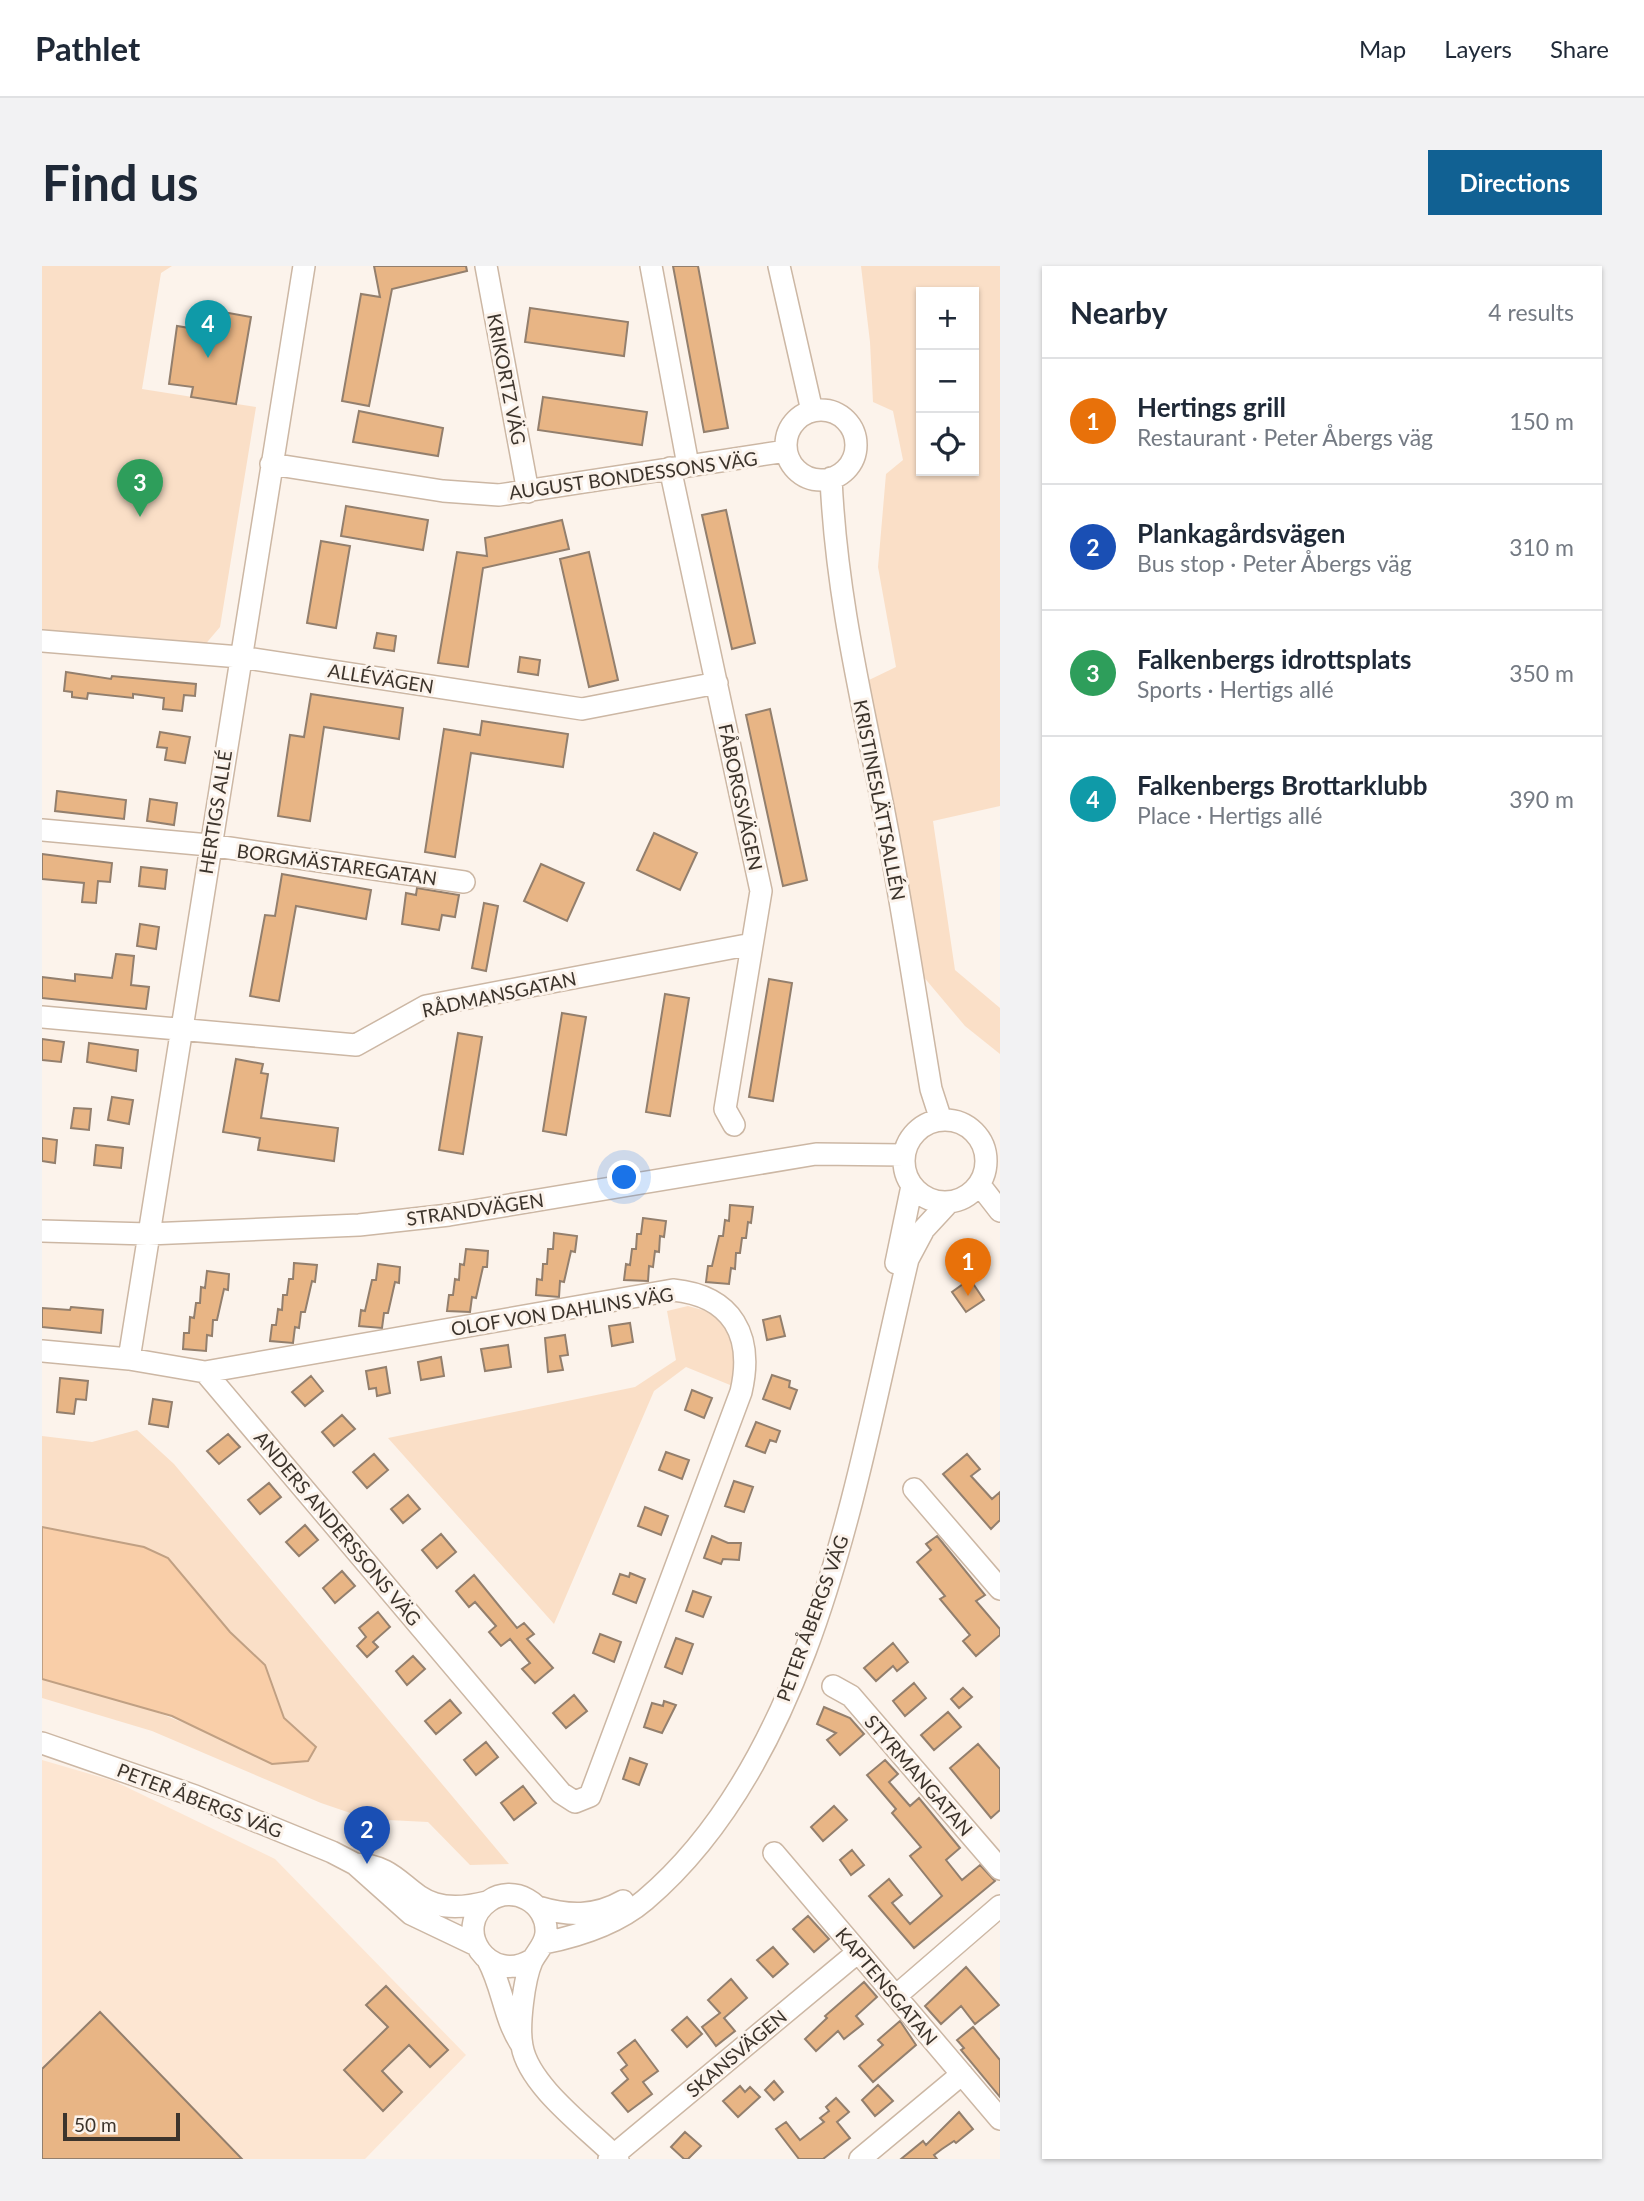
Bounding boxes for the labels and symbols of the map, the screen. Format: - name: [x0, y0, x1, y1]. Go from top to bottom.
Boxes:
- pin: 4: [185, 300, 231, 358]
- street label: KRIKORTZ VÄG: [483, 311, 531, 447]
- street label: AUGUST BONDESSONS VÄG: [507, 446, 759, 504]
- pin: 3: [117, 459, 163, 517]
- street label: ALLÉVÄGEN: [326, 658, 436, 698]
- street label: KRISTINESLÄTTSALLÉN: [849, 698, 911, 902]
- street label: FÅBORGSVÄGEN: [714, 722, 768, 872]
- street label: HERTIGS ALLÉ: [194, 748, 236, 876]
- street label: BORGMÄSTAREGATAN: [235, 839, 439, 889]
- street label: RÅDMANSGATAN: [420, 966, 578, 1022]
- your location: [607, 1160, 641, 1194]
- street label: STRANDVÄGEN: [405, 1188, 545, 1230]
- pin: 1: [945, 1238, 991, 1296]
- street label: OLOF VON DAHLINS VÄG: [449, 1282, 675, 1340]
- street label: ANDERS ANDERSSONS VÄG: [250, 1426, 426, 1630]
- street label: PETER ÅBERGS VÄG: [771, 1532, 853, 1704]
- street label: STYRMANGATAN: [860, 1710, 978, 1840]
- street label: PETER ÅBERGS VÄG: [114, 1758, 286, 1842]
- pin: 2: [344, 1806, 390, 1864]
- street label: KAPTENSGATAN: [831, 1923, 943, 2049]
- street label: SKANSVÄGEN: [681, 2004, 791, 2102]
- scale bar: [63, 2110, 180, 2142]

